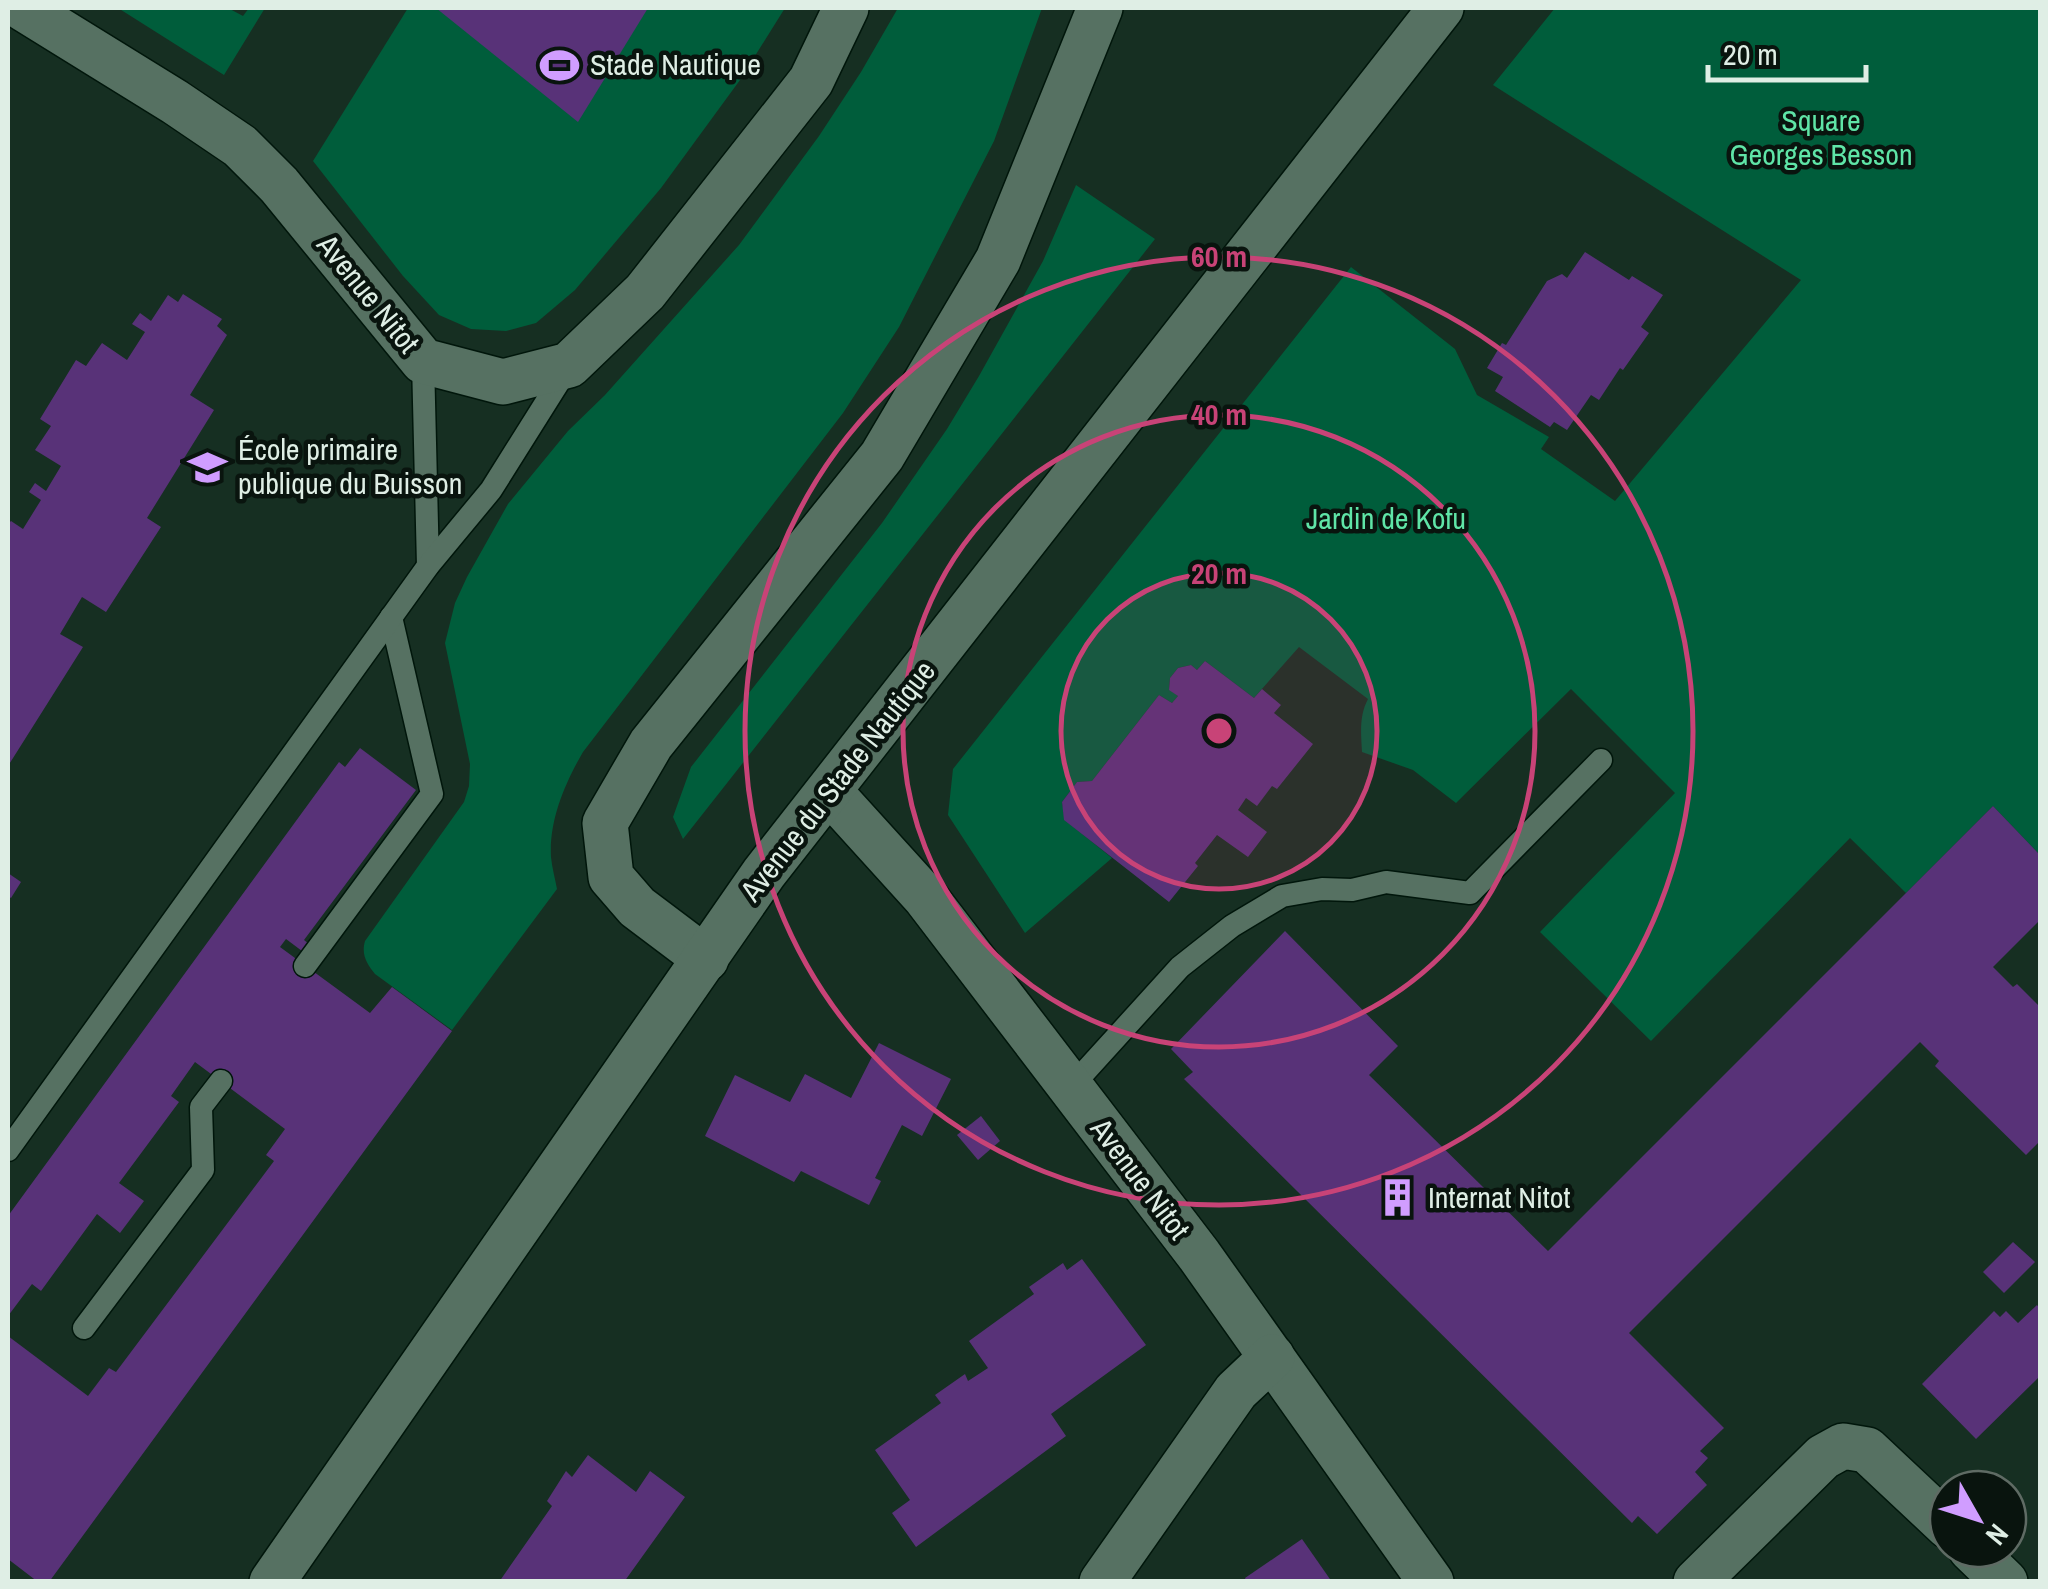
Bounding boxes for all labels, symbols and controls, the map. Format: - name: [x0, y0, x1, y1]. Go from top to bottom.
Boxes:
- scale bar: [1708, 20, 1866, 82]
- text: 20 m: [1723, 34, 1778, 74]
- sports icon: Stade Nautique: [539, 44, 581, 86]
- place label: Stade Nautique: [590, 44, 761, 84]
- park label: Square Georges Besson: [1729, 100, 1913, 174]
- street label: Avenue Nitot: [308, 225, 429, 361]
- text: 60 m: [1191, 236, 1247, 276]
- text: 40 m: [1191, 394, 1247, 434]
- place label: École primaire publique du Buisson: [238, 429, 462, 503]
- school or university icon: École primaire publique du Buisson: [187, 446, 229, 488]
- park label: Jardin de Kofu: [1306, 498, 1466, 538]
- text: 20 m: [1191, 553, 1247, 593]
- street label: Avenue du Stade Nautique: [730, 652, 944, 910]
- centre of rings: [1201, 713, 1237, 749]
- street label: Avenue Nitot: [1082, 1109, 1200, 1247]
- building icon: Internat Nitot: [1377, 1177, 1419, 1219]
- place label: Internat Nitot: [1428, 1177, 1570, 1217]
- north arrow: [1928, 1469, 2028, 1569]
- text: N: [1977, 1516, 2017, 1553]

